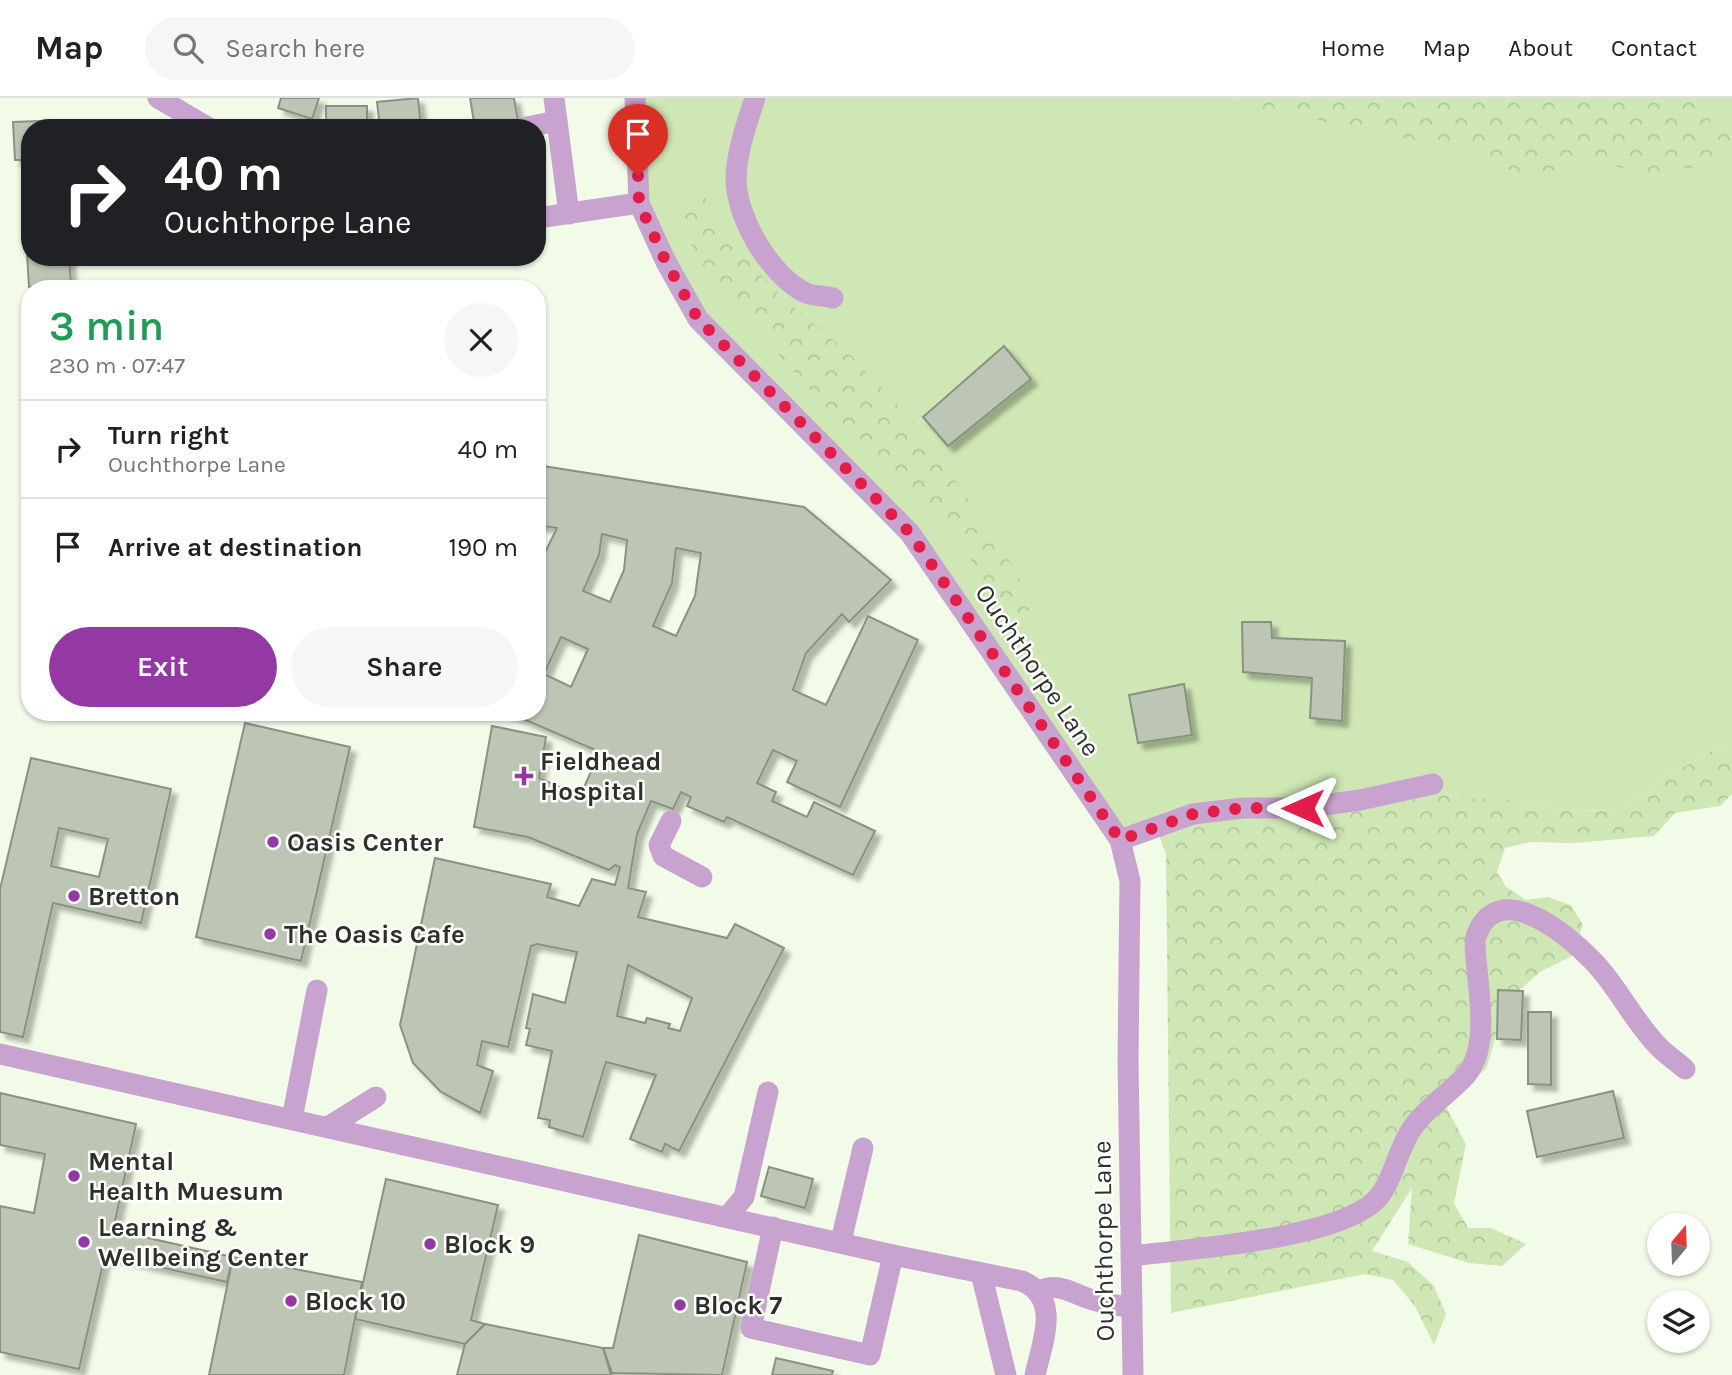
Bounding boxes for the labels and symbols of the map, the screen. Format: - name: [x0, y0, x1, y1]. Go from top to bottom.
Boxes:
- pin: [608, 104, 668, 176]
- street label: Ouchthorpe Lane: [969, 578, 1107, 762]
- place label: Fieldhead Hospital: [540, 746, 662, 807]
- marker: Fieldhead Hospital: [514, 766, 534, 786]
- position arrow: [1266, 771, 1340, 845]
- place label: Oasis Center: [287, 827, 444, 858]
- marker: Oasis Center: [265, 834, 281, 850]
- place label: Bretton: [88, 881, 180, 912]
- marker: Bretton: [66, 888, 82, 904]
- place label: The Oasis Cafe: [284, 919, 465, 950]
- marker: The Oasis Cafe: [262, 926, 278, 942]
- street label: Ouchthorpe Lane: [1086, 1140, 1121, 1342]
- place label: Mental Health Muesum: [88, 1146, 284, 1207]
- marker: Mental Health Muesum: [66, 1168, 82, 1184]
- place label: Learning & Wellbeing Center: [98, 1212, 309, 1273]
- north arrow: [1647, 1213, 1710, 1276]
- place label: Block 9: [444, 1229, 535, 1260]
- marker: Learning & Wellbeing Center: [76, 1234, 92, 1250]
- marker: Block 9: [422, 1236, 438, 1252]
- place label: Block 10: [305, 1286, 406, 1317]
- place label: Block 7: [694, 1290, 782, 1321]
- marker: Block 10: [283, 1293, 299, 1309]
- marker: Block 7: [672, 1297, 688, 1313]

